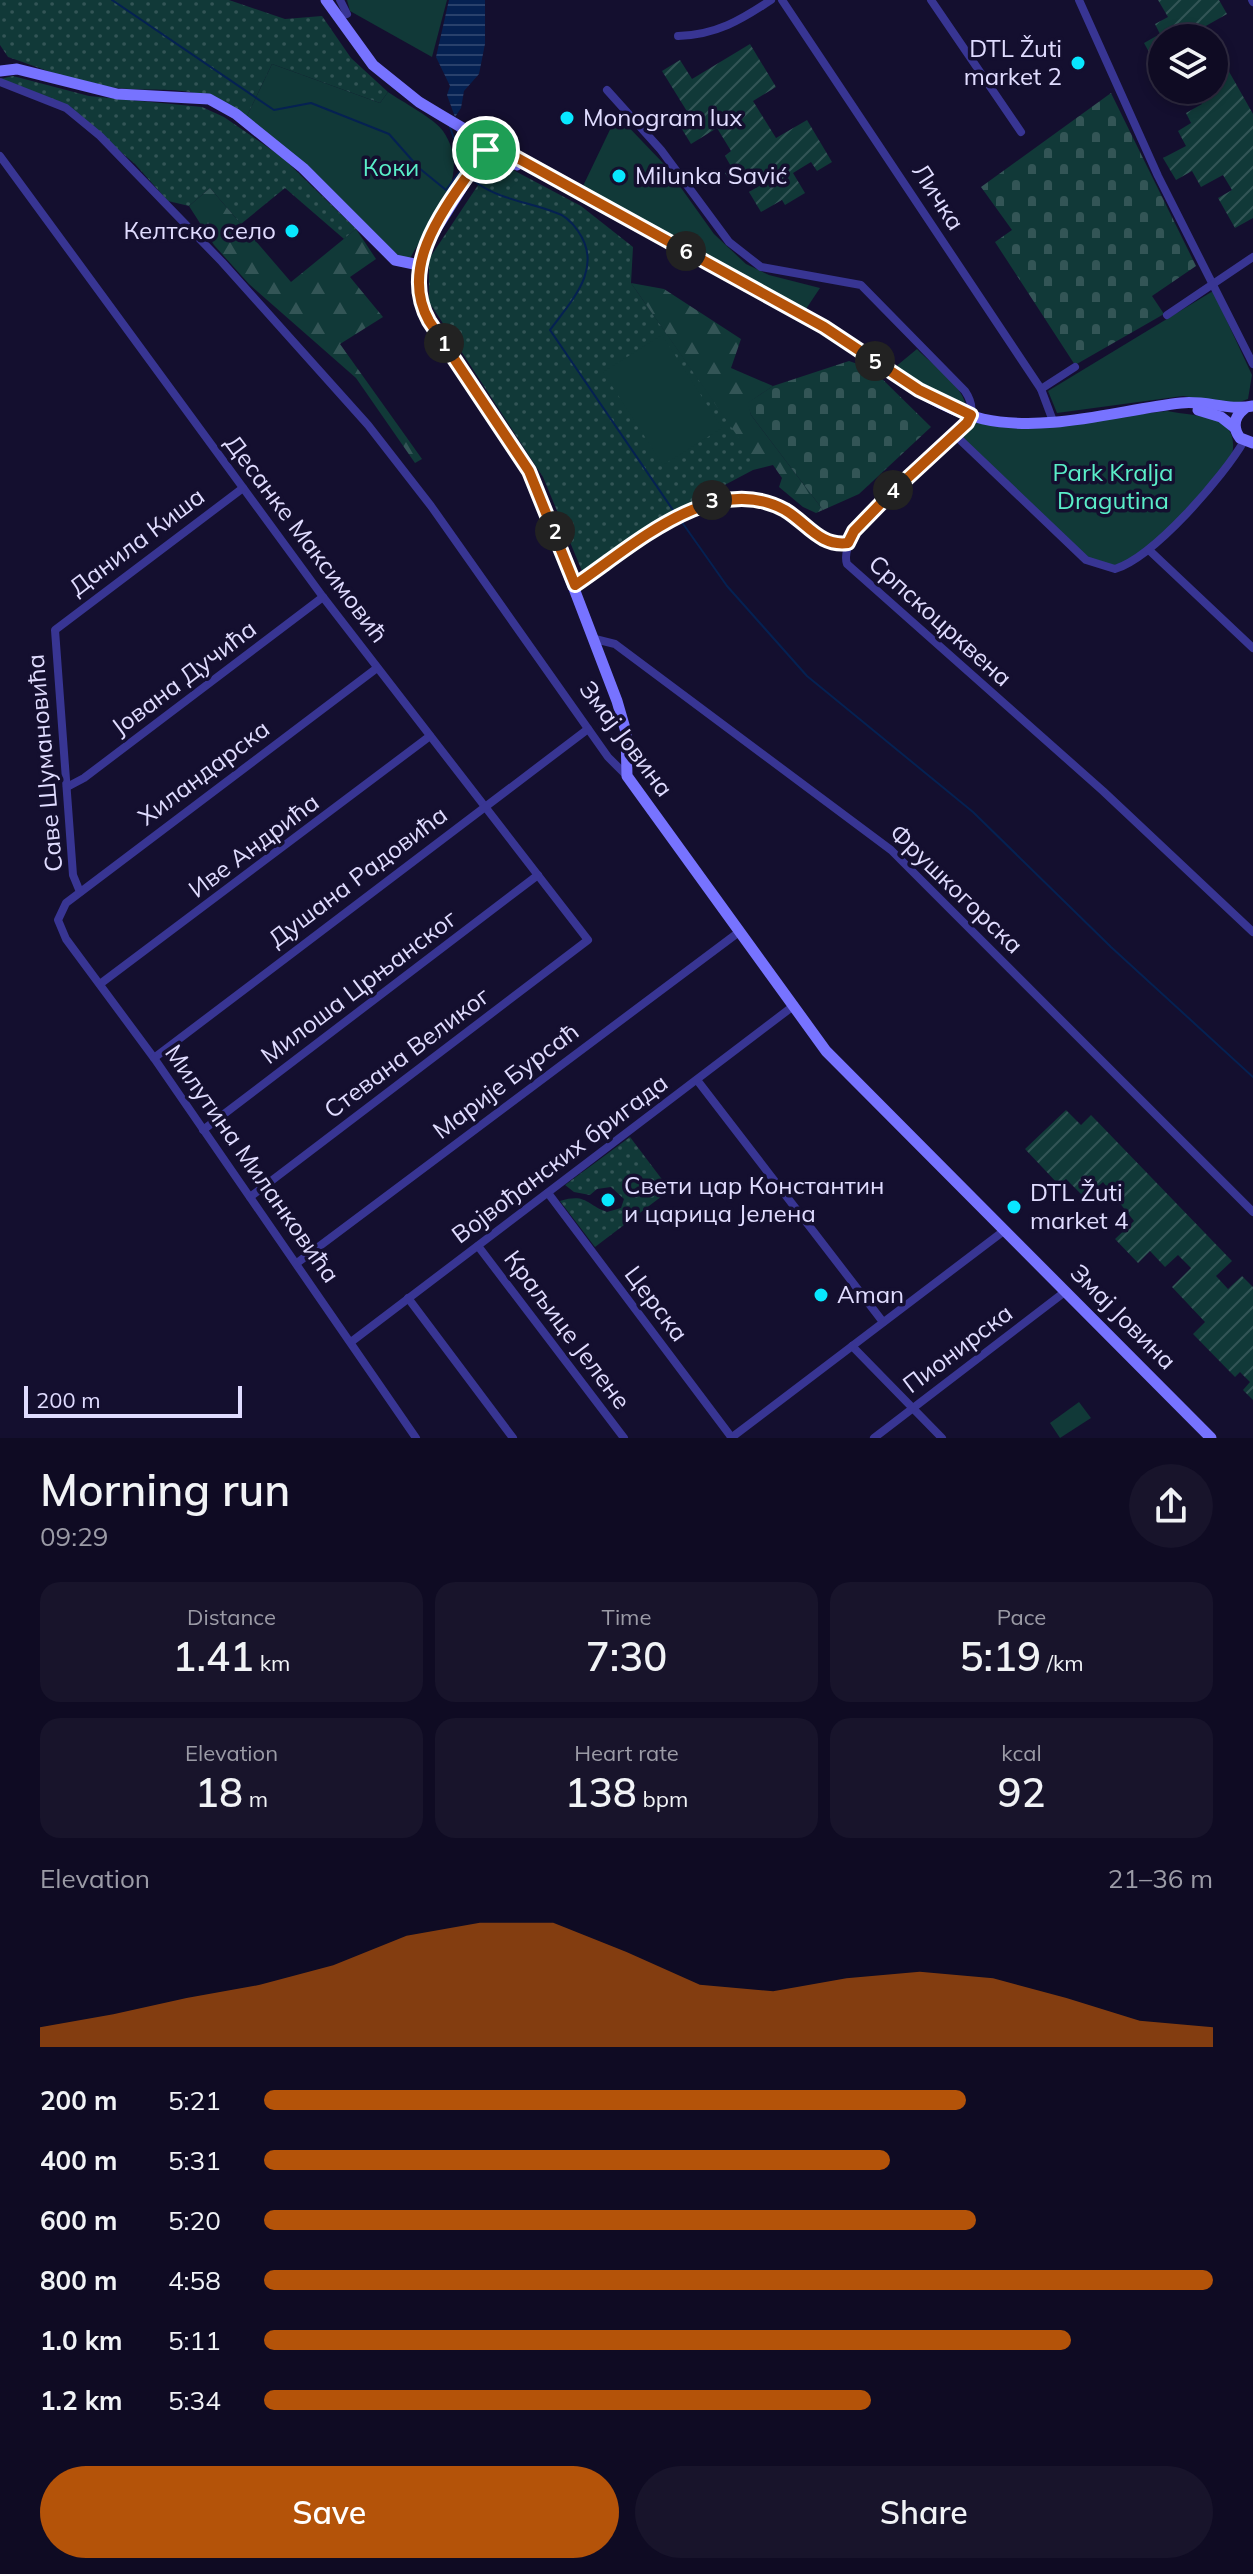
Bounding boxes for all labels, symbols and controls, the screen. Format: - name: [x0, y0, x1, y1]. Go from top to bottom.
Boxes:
- map controls: [1148, 24, 1228, 104]
- button: layers: [1148, 24, 1228, 104]
- place label: DTL Žuti market 2: [964, 33, 1062, 91]
- marker: DTL Žuti market 2: [1069, 54, 1087, 72]
- place label: Monogram lux: [583, 102, 742, 132]
- marker: Monogram lux: [558, 109, 576, 127]
- pin: [452, 116, 520, 184]
- icon: arrive: [464, 128, 508, 172]
- park label: Коки: [363, 152, 419, 182]
- street label: Личка: [906, 157, 971, 236]
- place label: Milunka Savić: [635, 160, 788, 190]
- marker: Milunka Savić: [610, 167, 628, 185]
- place label: Келтско село: [123, 215, 276, 245]
- marker: Келтско село: [283, 222, 301, 240]
- pin: 6: [666, 231, 706, 271]
- text: 6: [679, 237, 693, 265]
- pin: 1: [424, 323, 464, 363]
- text: 1: [437, 329, 451, 357]
- pin: 5: [855, 341, 895, 381]
- text: 5: [868, 347, 882, 375]
- street label: Десанке Максимовић: [219, 428, 395, 648]
- park label: Park Kralja Dragutina: [1053, 457, 1173, 515]
- pin: 4: [873, 470, 913, 510]
- text: 4: [886, 476, 900, 504]
- pin: 3: [692, 480, 732, 520]
- street label: Данила Киша: [63, 481, 210, 602]
- text: 3: [705, 486, 719, 514]
- pin: 2: [535, 511, 575, 551]
- text: 2: [548, 517, 562, 545]
- street label: Српскоцрквена: [863, 548, 1018, 692]
- street label: Јована Дучића: [105, 613, 262, 741]
- street label: Саве Шумановића: [20, 653, 68, 873]
- street label: Змај Јовина: [574, 675, 680, 802]
- street label: Хиландарска: [132, 713, 275, 831]
- street label: Иве Андрића: [182, 786, 324, 904]
- street label: Душана Радовића: [262, 799, 453, 953]
- street label: Фрушкогорска: [884, 817, 1030, 959]
- street label: Милоша Црњанског: [254, 902, 463, 1070]
- street label: Стевана Великог: [318, 980, 495, 1124]
- street label: Марије Бурсаћ: [427, 1016, 584, 1145]
- street label: Милутина Миланковића: [159, 1039, 347, 1288]
- street label: Војвођанских бригада: [445, 1067, 673, 1249]
- place label: Свети цар Константин и царица Јелена: [624, 1170, 884, 1228]
- place label: DTL Žuti market 4: [1030, 1177, 1128, 1235]
- marker: Свети цар Константин и царица Јелена: [599, 1191, 617, 1209]
- marker: DTL Žuti market 4: [1005, 1198, 1023, 1216]
- street label: Краљице Јелене: [498, 1244, 637, 1415]
- street label: Змај Јовина: [1065, 1257, 1183, 1375]
- street label: Церска: [619, 1260, 695, 1347]
- place label: Aman: [837, 1279, 904, 1309]
- marker: Aman: [812, 1286, 830, 1304]
- street label: Пионирска: [897, 1297, 1018, 1399]
- scale bar: [24, 1382, 242, 1418]
- text: 200 m: [36, 1386, 101, 1414]
- text: Morning run: [40, 1462, 290, 1517]
- button: share: [1129, 1464, 1213, 1548]
- text: 09:29: [40, 1520, 108, 1553]
- text: Distance: [187, 1603, 276, 1631]
- text: Time: [602, 1603, 651, 1631]
- text: Pace: [997, 1603, 1046, 1631]
- text: 1.41: [173, 1631, 254, 1681]
- text: 7:30: [586, 1631, 667, 1681]
- text: 5:19: [959, 1631, 1041, 1681]
- text: km: [254, 1649, 290, 1677]
- text: /km: [1041, 1649, 1084, 1677]
- text: Elevation: [185, 1739, 278, 1767]
- text: Heart rate: [574, 1739, 679, 1767]
- text: kcal: [1001, 1739, 1042, 1767]
- text: 18: [195, 1767, 243, 1817]
- text: 138: [565, 1767, 637, 1817]
- text: 92: [998, 1767, 1046, 1817]
- text: m: [243, 1785, 268, 1813]
- text: bpm: [637, 1785, 688, 1813]
- text: Elevation: [40, 1862, 150, 1895]
- text: 21–36 m: [1108, 1862, 1213, 1895]
- text: 200 m: [40, 2084, 117, 2117]
- text: 5:21: [168, 2084, 221, 2117]
- text: 400 m: [40, 2144, 117, 2177]
- text: 5:31: [168, 2144, 221, 2177]
- text: 600 m: [40, 2204, 117, 2237]
- text: 5:20: [168, 2204, 221, 2237]
- text: 800 m: [40, 2264, 117, 2297]
- text: 4:58: [168, 2264, 221, 2297]
- text: 1.0 km: [40, 2324, 123, 2357]
- text: 5:11: [168, 2324, 221, 2357]
- text: 1.2 km: [40, 2384, 123, 2417]
- text: 5:34: [168, 2384, 221, 2417]
- button: Save: [40, 2466, 619, 2558]
- button: Share: [635, 2466, 1213, 2558]

